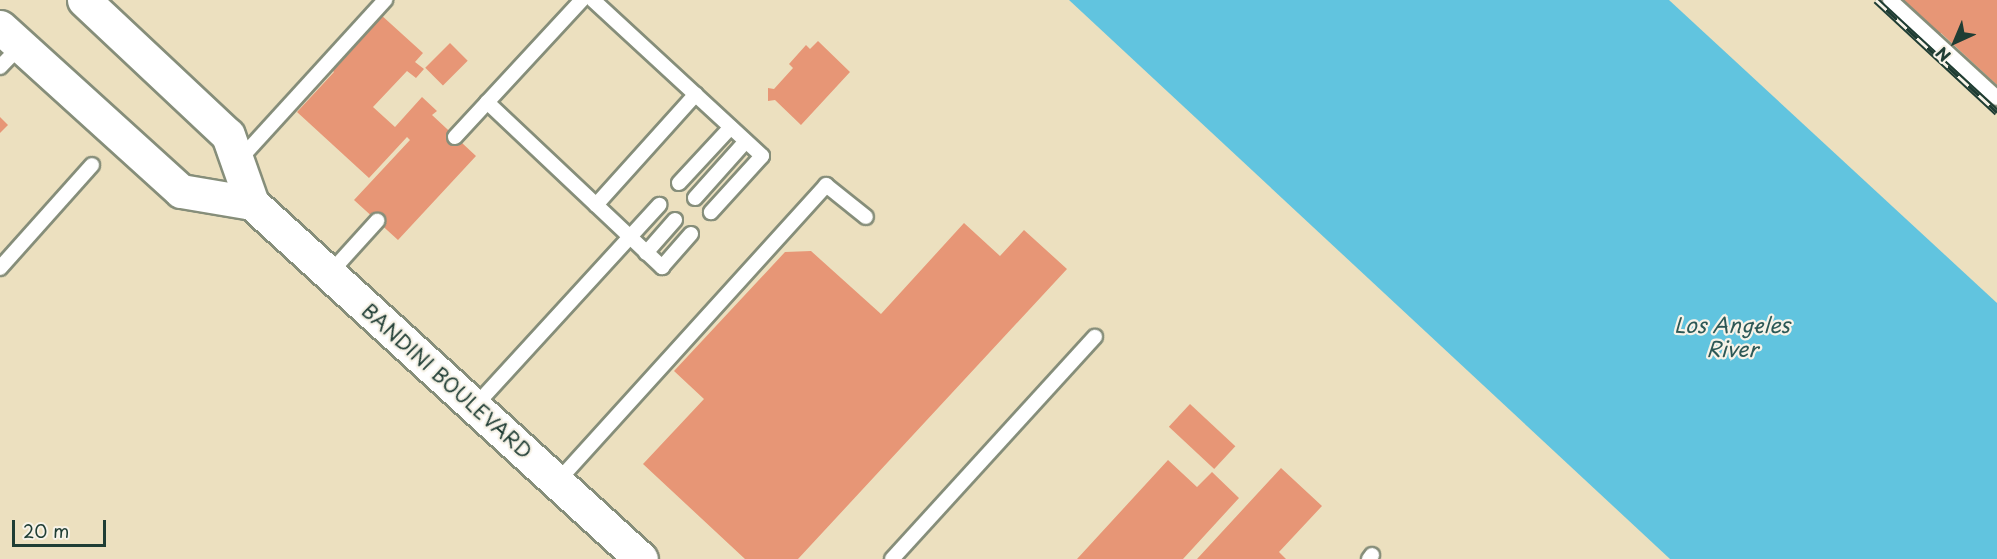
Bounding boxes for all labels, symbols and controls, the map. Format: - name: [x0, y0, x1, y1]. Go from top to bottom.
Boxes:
- north arrow: [1925, 12, 1985, 72]
- text: N: [1930, 42, 1955, 68]
- street label: BANDINI BOULEVARD: [357, 299, 537, 463]
- water label: Los Angeles River: [1672, 311, 1792, 361]
- scale bar: [15, 508, 110, 546]
- text: 20 m: [23, 517, 69, 544]

